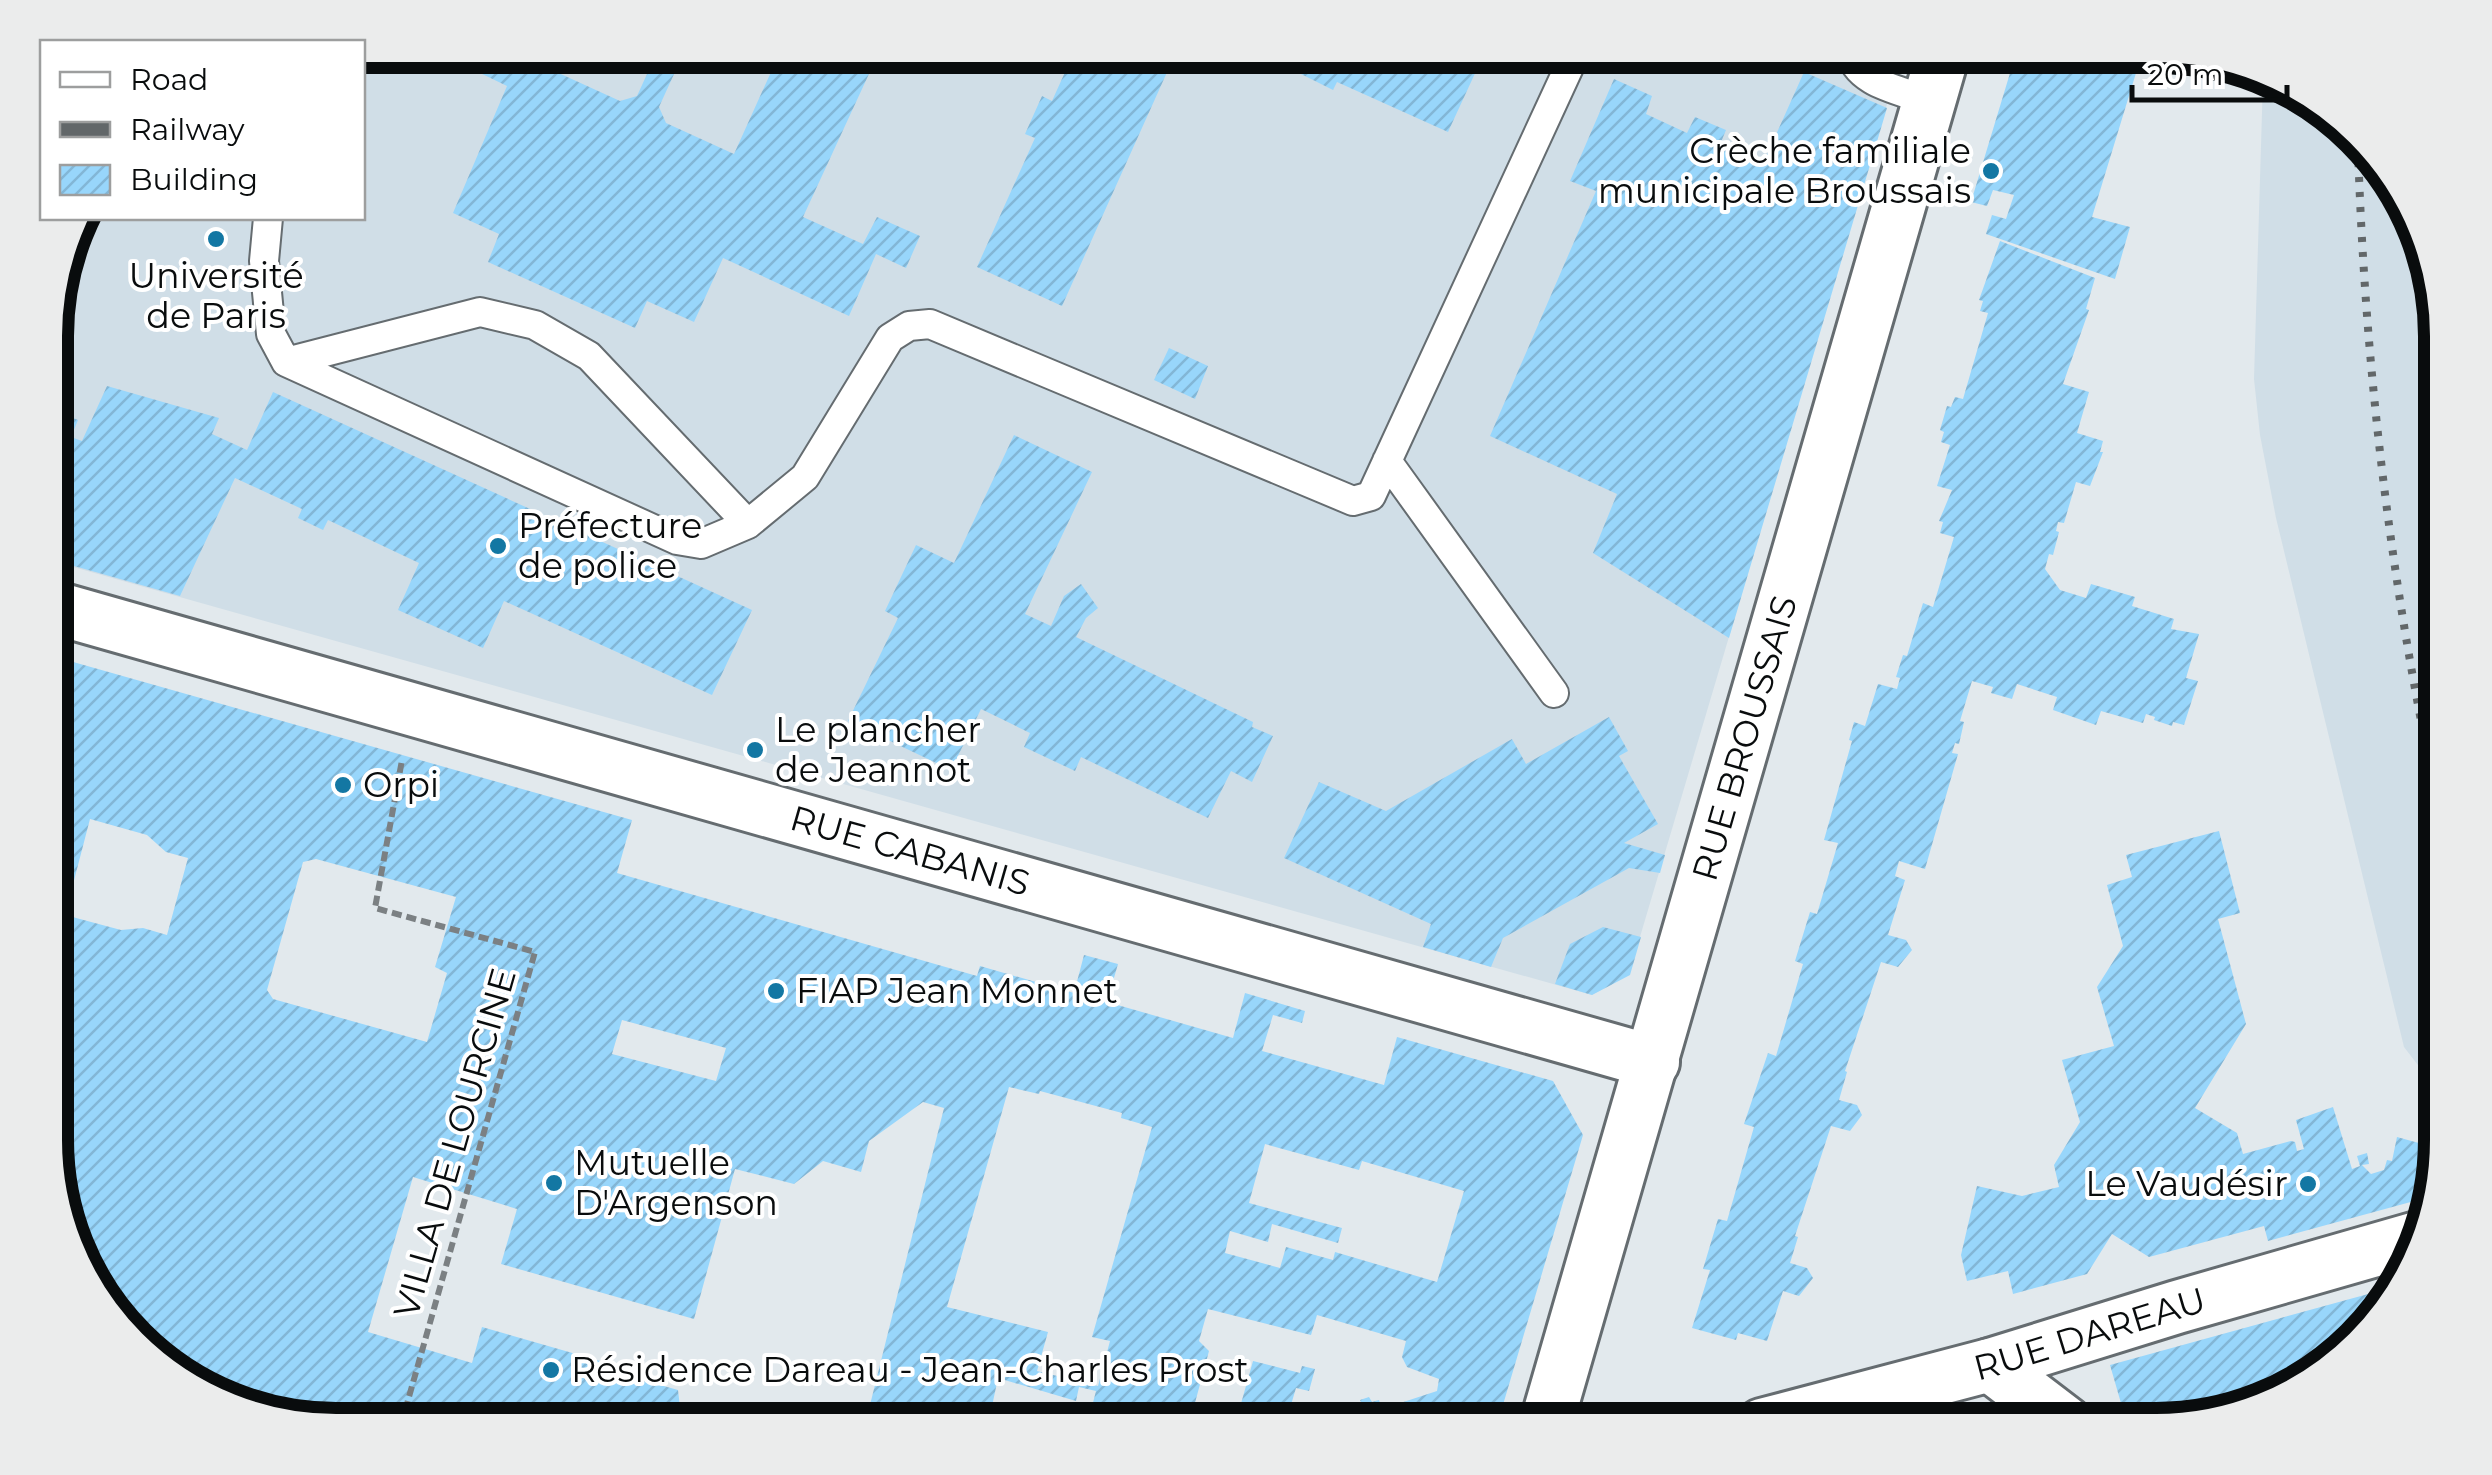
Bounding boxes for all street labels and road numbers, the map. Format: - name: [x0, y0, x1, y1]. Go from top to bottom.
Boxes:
- street label: RUE BROUSSAIS: [1683, 591, 1806, 886]
- street label: RUE CABANIS: [786, 796, 1035, 905]
- street label: VILLA DE LOURCINE: [384, 963, 525, 1322]
- street label: RUE DAREAU: [1969, 1278, 2210, 1389]

